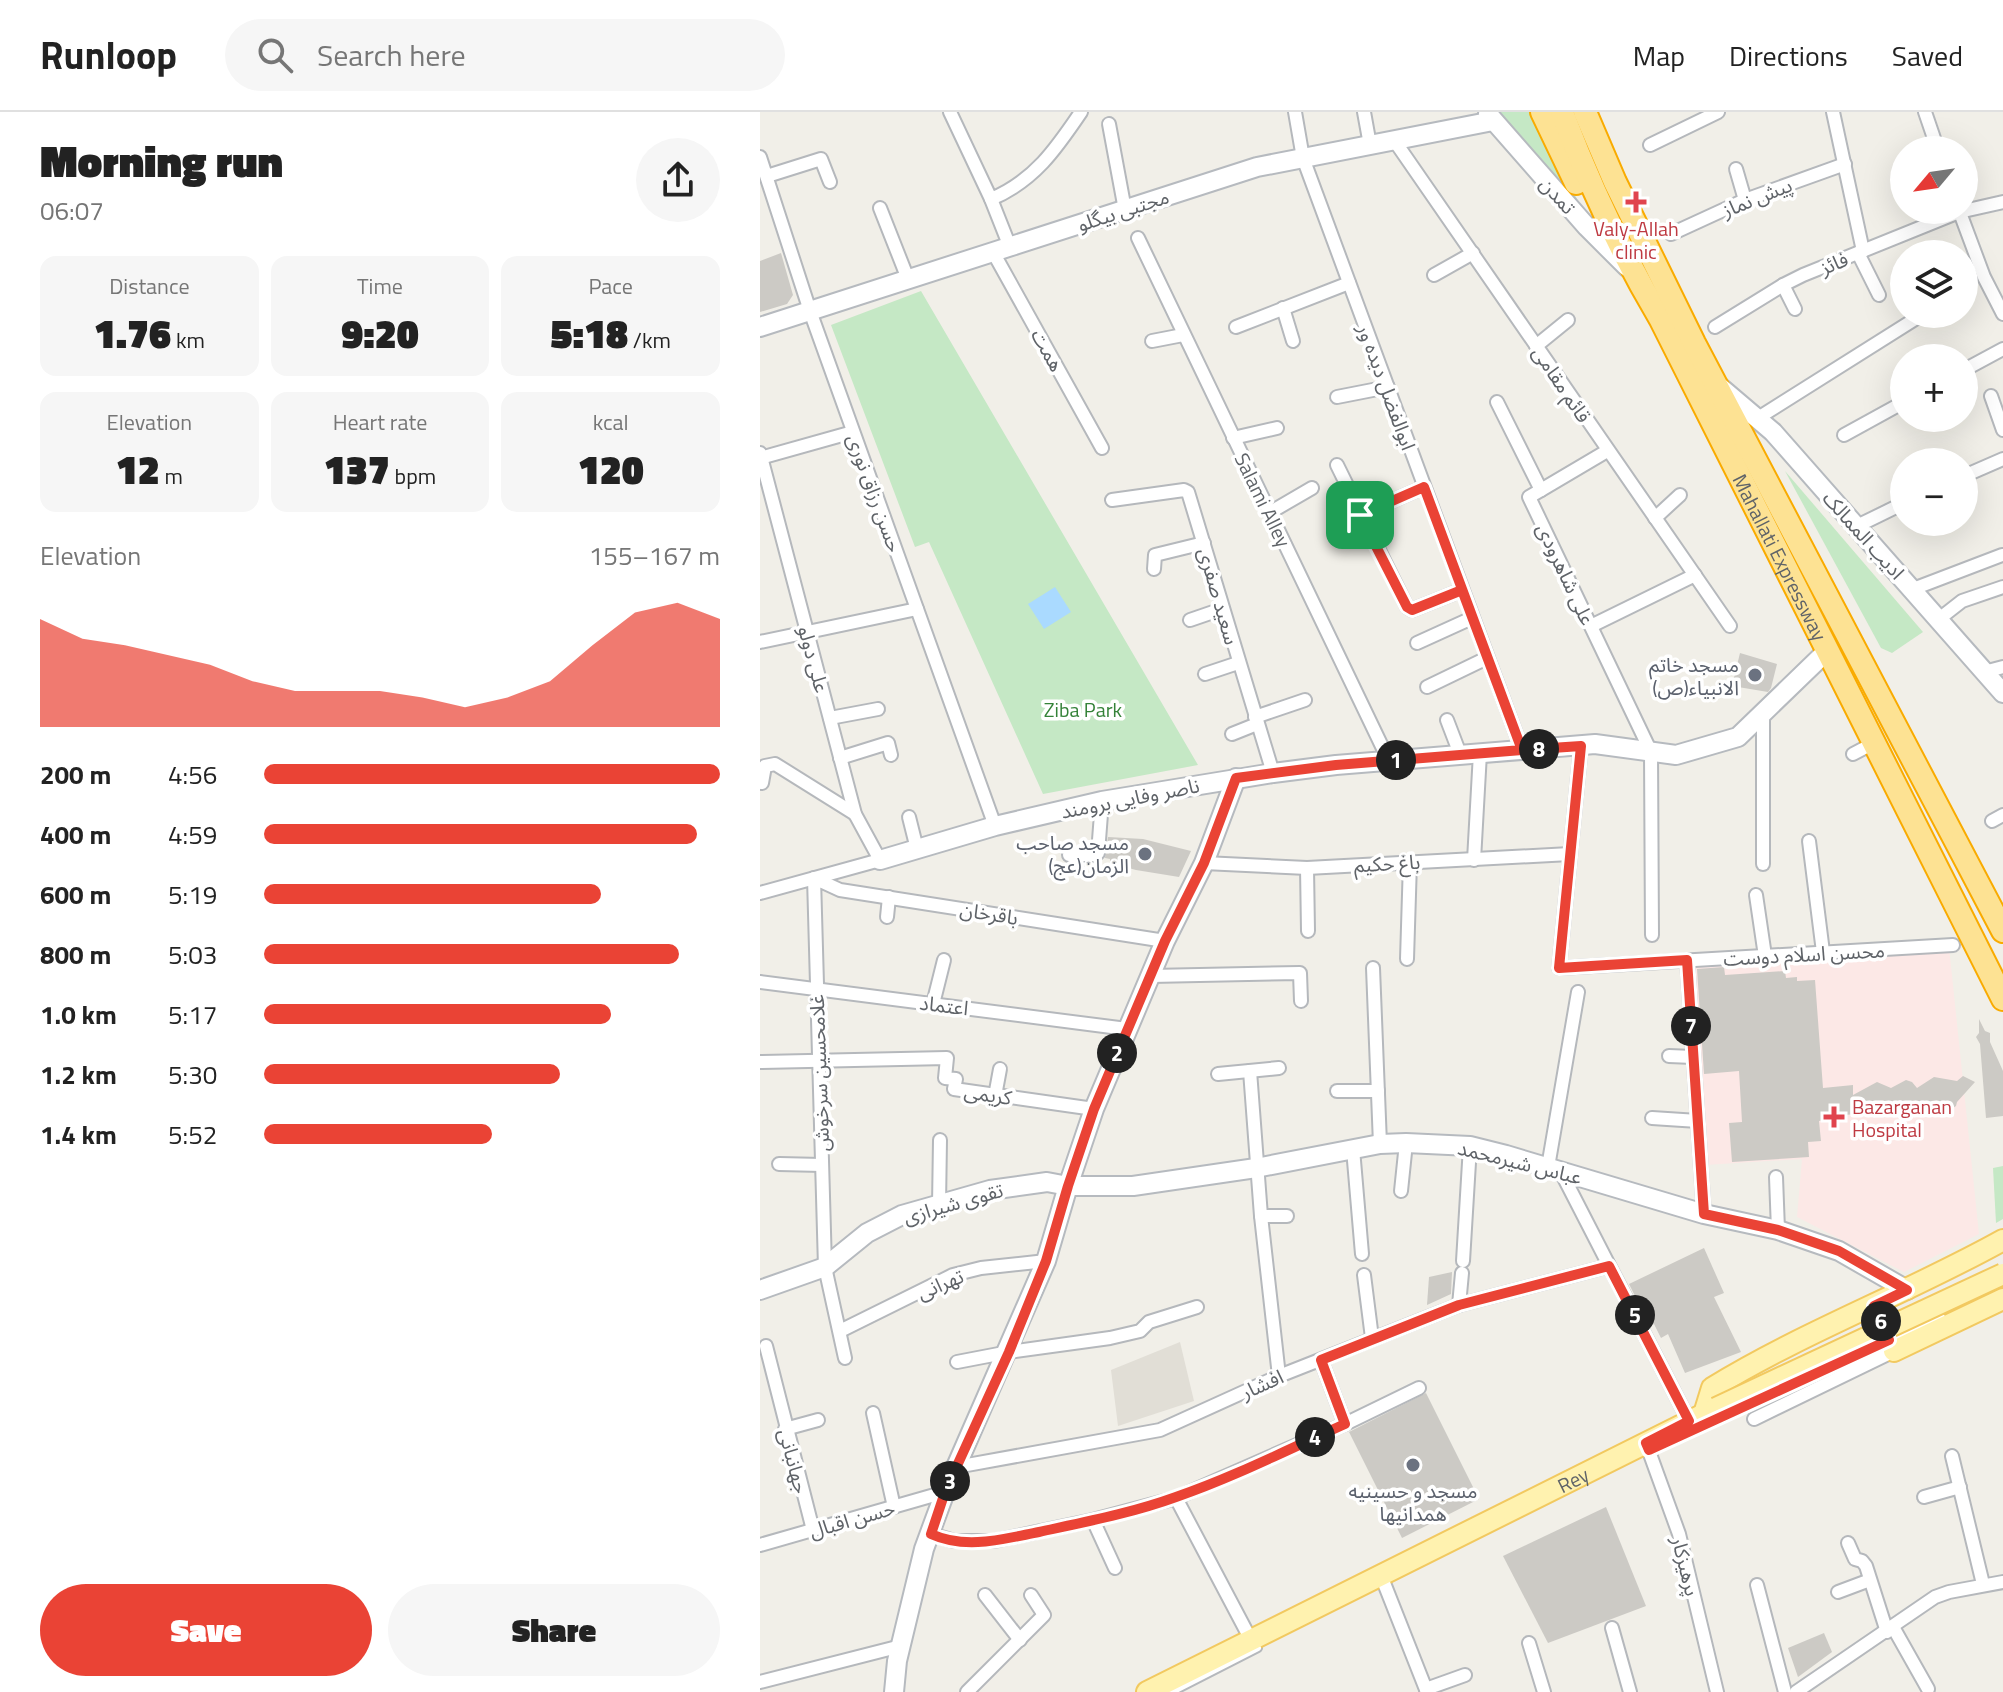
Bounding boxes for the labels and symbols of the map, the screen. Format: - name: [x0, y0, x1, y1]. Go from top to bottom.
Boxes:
- north arrow: [1890, 136, 1978, 224]
- street label: تمدن: [1532, 169, 1584, 221]
- street label: پیش نماز: [1716, 169, 1797, 225]
- street label: مجتبی بیگلو: [1073, 181, 1173, 239]
- marker: Valy-Allah clinic: [1625, 191, 1647, 213]
- place label: Valy-Allah clinic: [1593, 213, 1679, 267]
- street label: فائز: [1814, 243, 1853, 283]
- street label: ابوالفضل دیده ور: [1349, 319, 1424, 454]
- street label: همت: [1024, 323, 1072, 377]
- street label: قائم مقامی: [1525, 339, 1599, 429]
- street label: حسن رزاق نوری: [839, 429, 911, 557]
- street label: Salami Alley: [1227, 447, 1299, 553]
- street label: Mahallati Expressway: [1725, 468, 1836, 646]
- pin: [1326, 481, 1394, 549]
- street label: ادیب الممالک: [1816, 484, 1912, 586]
- street label: علی شاهرودی: [1529, 518, 1603, 630]
- street label: سعید صفری: [1190, 544, 1248, 648]
- street label: علی دولو: [790, 622, 838, 696]
- place label: مسجد خاتم الانبیاء(ص): [1649, 649, 1739, 703]
- marker: مسجد خاتم الانبیاء(ص): [1746, 666, 1764, 684]
- park label: Ziba Park: [1044, 694, 1123, 725]
- pin: 8: [1519, 729, 1559, 769]
- pin: 1: [1376, 740, 1416, 780]
- street label: ناصر وفایی برومند: [1058, 769, 1202, 827]
- place label: مسجد صاحب الزمان(عج): [1016, 827, 1129, 881]
- marker: مسجد صاحب الزمان(عج): [1136, 845, 1154, 863]
- street label: باغ حکیم: [1353, 846, 1421, 880]
- street label: باقرخان: [958, 893, 1020, 933]
- street label: محسن اسلام دوست: [1722, 934, 1886, 974]
- street label: اعتماد: [918, 987, 970, 1023]
- street label: غلامحسین سرخوش: [801, 994, 837, 1152]
- pin: 7: [1671, 1006, 1711, 1046]
- pin: 2: [1097, 1033, 1137, 1073]
- street label: کریمی: [962, 1075, 1015, 1113]
- place label: Bazarganan Hospital: [1852, 1091, 1952, 1145]
- marker: Bazarganan Hospital: [1823, 1106, 1845, 1128]
- street label: عباس شیرمحمد: [1455, 1132, 1585, 1192]
- street label: تقوی شیرازی: [899, 1174, 1007, 1232]
- street label: تهرانی: [912, 1260, 968, 1308]
- pin: 5: [1615, 1295, 1655, 1335]
- pin: 6: [1861, 1301, 1901, 1341]
- street label: افشار: [1235, 1361, 1288, 1407]
- pin: 4: [1295, 1417, 1335, 1457]
- street label: جهانبانی: [770, 1425, 818, 1497]
- marker: مسجد و حسینیه همدانیها: [1404, 1456, 1422, 1474]
- street label: Rey: [1552, 1458, 1594, 1500]
- pin: 3: [930, 1461, 970, 1501]
- place label: مسجد و حسینیه همدانیها: [1349, 1475, 1477, 1529]
- street label: حسن اقبال: [805, 1492, 899, 1546]
- street label: پرهیزکار: [1663, 1532, 1708, 1599]

